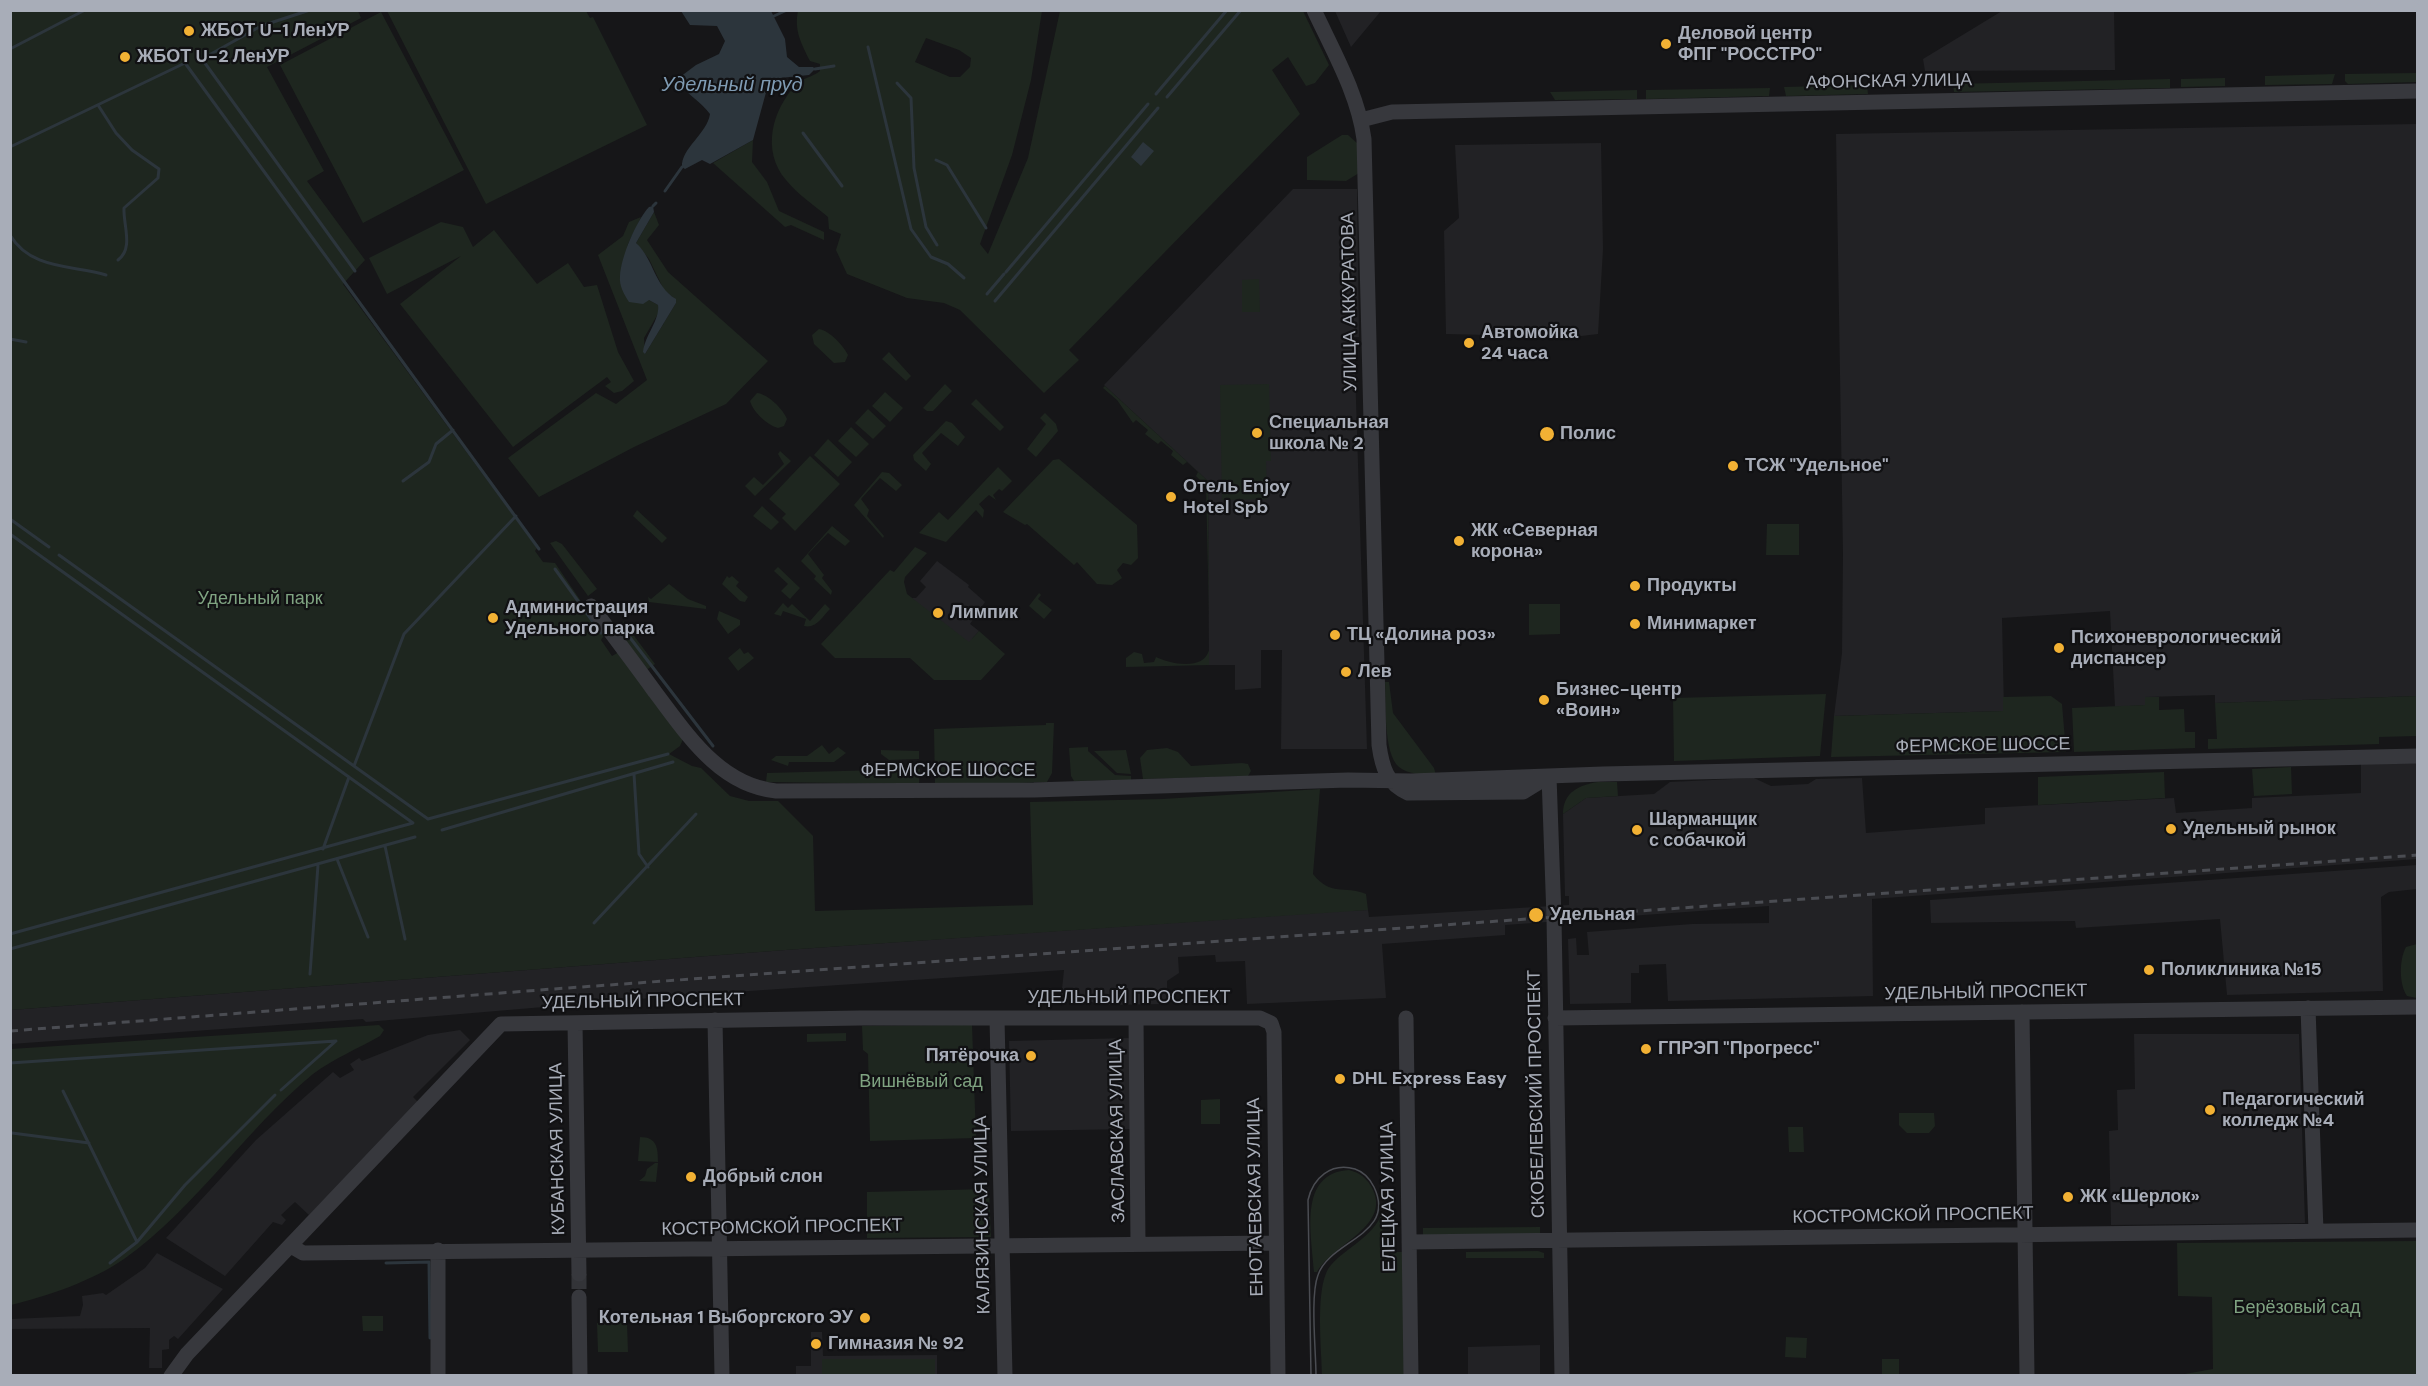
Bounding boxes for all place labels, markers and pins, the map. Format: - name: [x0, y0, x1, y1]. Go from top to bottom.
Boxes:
- place label: ЖБОТ U-1 ЛенУР: [201, 20, 350, 42]
- place label: Деловой центр ФПГ "РОССТРО": [1678, 23, 1822, 66]
- marker: ЖБОТ U-1 ЛенУР: [182, 24, 196, 38]
- marker: Деловой центр ФПГ "РОССТРО": [1659, 37, 1673, 51]
- place label: ЖБОТ U-2 ЛенУР: [137, 46, 289, 68]
- marker: ЖБОТ U-2 ЛенУР: [118, 50, 132, 64]
- place label: Автомойка 24 часа: [1481, 322, 1578, 364]
- marker: Автомойка 24 часа: [1462, 336, 1476, 350]
- place label: Специальная школа № 2: [1269, 412, 1389, 454]
- place label: Полис: [1560, 423, 1616, 445]
- marker: Полис: [1538, 425, 1556, 443]
- marker: Специальная школа № 2: [1250, 426, 1264, 440]
- place label: ТСЖ "Удельное": [1745, 455, 1889, 477]
- marker: ТСЖ "Удельное": [1726, 459, 1740, 473]
- place label: Отель Enjoy Hotel Spb: [1183, 476, 1290, 518]
- marker: Отель Enjoy Hotel Spb: [1164, 490, 1178, 504]
- place label: ЖК «Северная корона»: [1471, 520, 1598, 562]
- marker: ЖК «Северная корона»: [1452, 534, 1466, 548]
- place label: Продукты: [1647, 575, 1737, 597]
- marker: Продукты: [1628, 579, 1642, 593]
- place label: Администрация Удельного парка: [505, 597, 654, 640]
- place label: Лимпик: [950, 602, 1018, 624]
- marker: Лимпик: [931, 606, 945, 620]
- marker: Администрация Удельного парка: [486, 611, 500, 625]
- place label: Минимаркет: [1647, 613, 1757, 635]
- marker: Минимаркет: [1628, 617, 1642, 631]
- place label: ТЦ «Долина роз»: [1347, 624, 1496, 646]
- place label: Психоневрологический диспансер: [2071, 627, 2281, 670]
- marker: ТЦ «Долина роз»: [1328, 628, 1342, 642]
- marker: Психоневрологический диспансер: [2052, 641, 2066, 655]
- place label: Лев: [1358, 661, 1392, 683]
- marker: Лев: [1339, 665, 1353, 679]
- place label: Бизнес-центр «Воин»: [1556, 679, 1682, 722]
- marker: Бизнес-центр «Воин»: [1537, 693, 1551, 707]
- place label: Шарманщик с собачкой: [1649, 809, 1757, 852]
- place label: Удельный рынок: [2183, 818, 2336, 840]
- marker: Удельный рынок: [2164, 822, 2178, 836]
- marker: Шарманщик с собачкой: [1630, 823, 1644, 837]
- place label: Удельная: [1550, 904, 1635, 926]
- marker: Удельная: [1527, 906, 1545, 924]
- place label: Поликлиника №15: [2161, 959, 2322, 981]
- marker: Поликлиника №15: [2142, 963, 2156, 977]
- place label: ГПРЭП "Прогресс": [1658, 1038, 1820, 1060]
- marker: ГПРЭП "Прогресс": [1639, 1042, 1653, 1056]
- place label: Пятёрочка: [926, 1045, 1019, 1067]
- marker: Пятёрочка: [1024, 1049, 1038, 1063]
- place label: DHL Express Easy: [1352, 1068, 1507, 1090]
- marker: DHL Express Easy: [1333, 1072, 1347, 1086]
- place label: Педагогический колледж №4: [2222, 1089, 2365, 1132]
- marker: Педагогический колледж №4: [2203, 1103, 2217, 1117]
- place label: Добрый слон: [703, 1166, 823, 1188]
- marker: Добрый слон: [684, 1170, 698, 1184]
- place label: ЖК «Шерлок»: [2080, 1186, 2200, 1208]
- marker: ЖК «Шерлок»: [2061, 1190, 2075, 1204]
- place label: Котельная 1 Выборгского ЭУ: [599, 1307, 853, 1329]
- marker: Котельная 1 Выборгского ЭУ: [858, 1311, 872, 1325]
- place label: Гимназия № 92: [828, 1333, 964, 1355]
- marker: Гимназия № 92: [809, 1337, 823, 1351]

